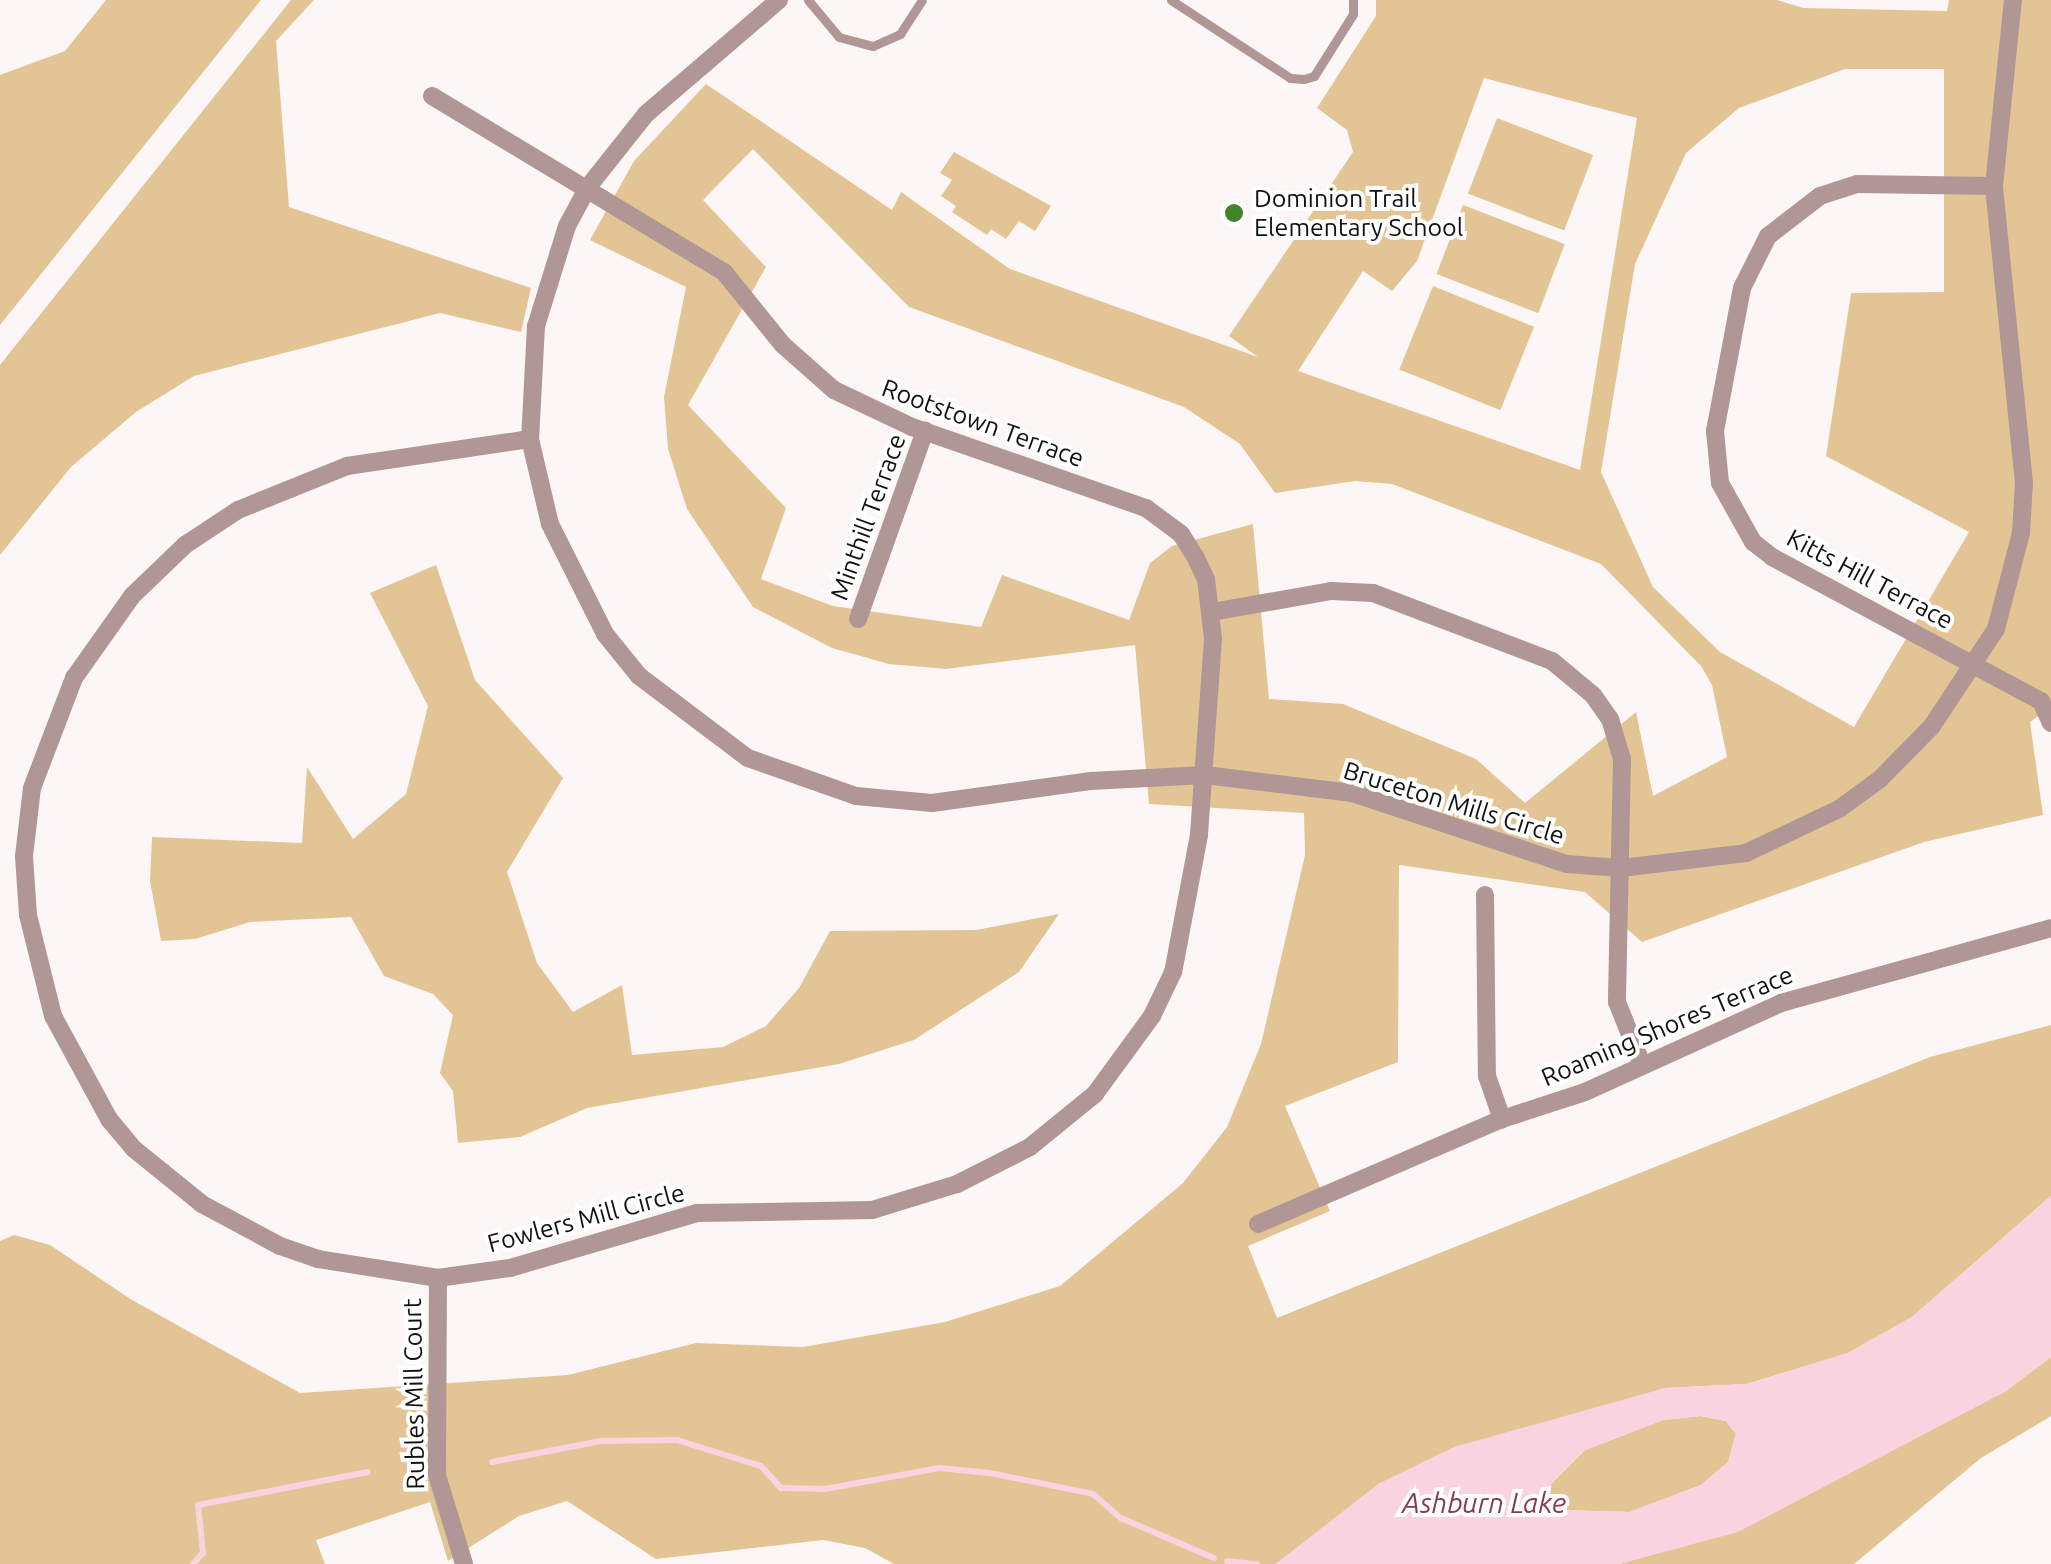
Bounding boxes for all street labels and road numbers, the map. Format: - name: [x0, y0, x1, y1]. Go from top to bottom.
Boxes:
- street label: Rootstown Terrace: [878, 373, 1088, 473]
- street label: Minthill Terrace: [824, 430, 912, 604]
- street label: Kitts Hill Terrace: [1782, 523, 1958, 635]
- street label: Bruceton Mills Circle: [1340, 755, 1568, 851]
- street label: Roaming Shores Terrace: [1537, 959, 1797, 1093]
- street label: Fowlers Mill Circle: [484, 1177, 688, 1259]
- street label: Rubles Mill Court: [397, 1298, 431, 1490]

